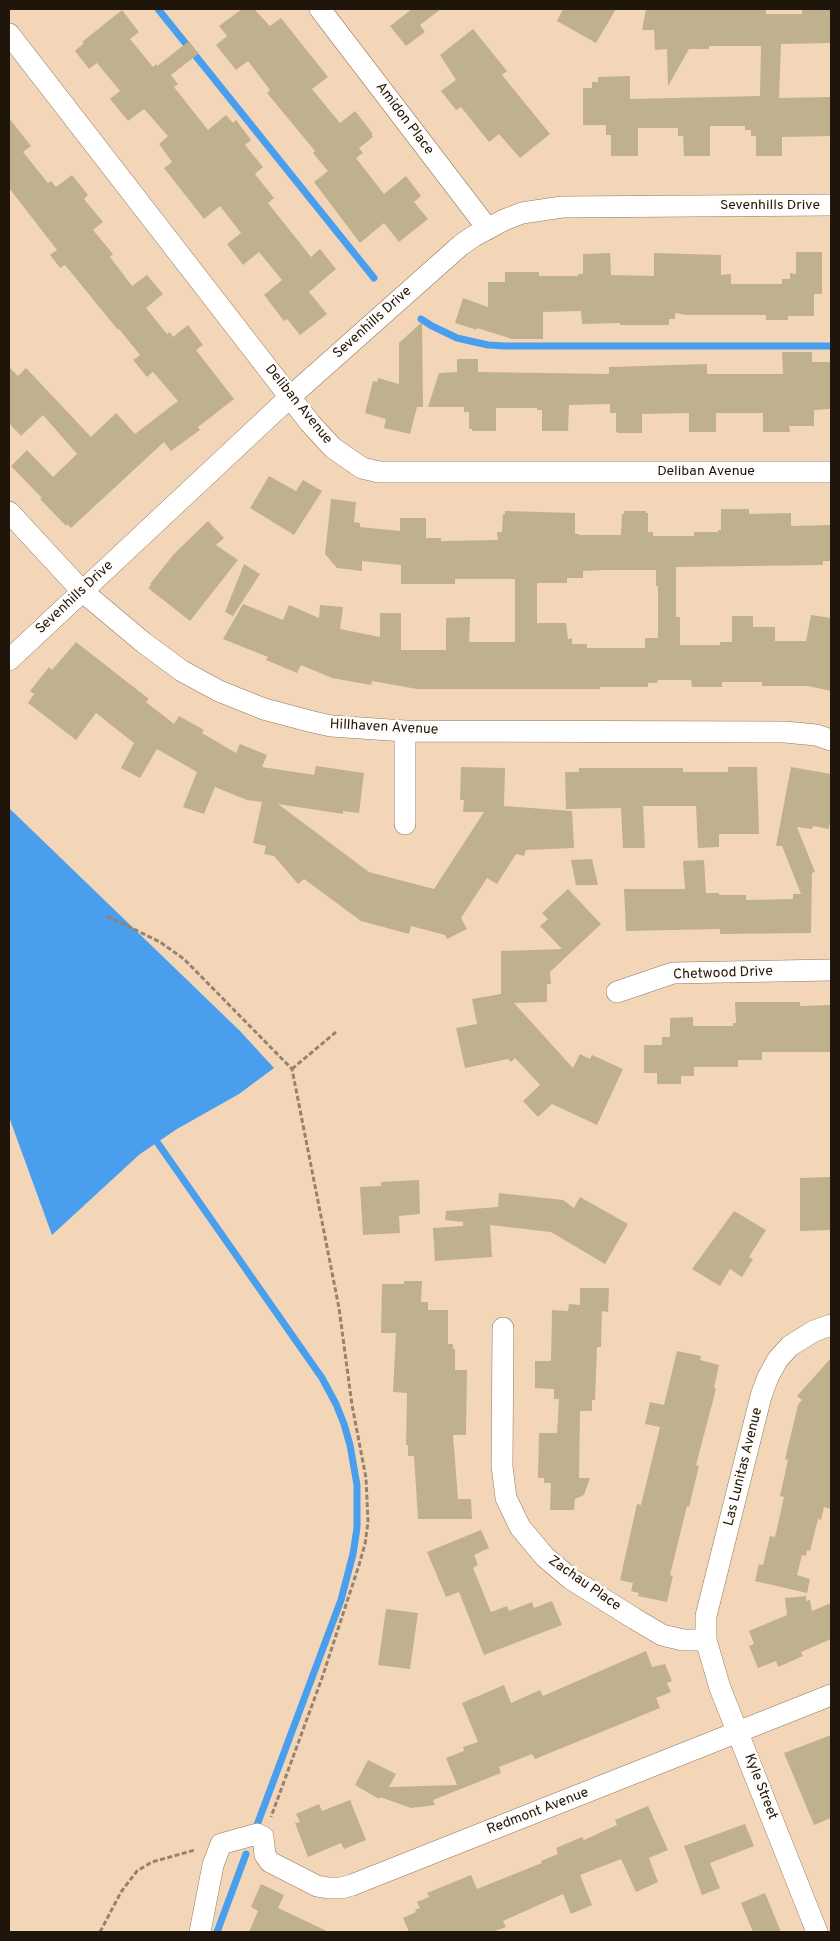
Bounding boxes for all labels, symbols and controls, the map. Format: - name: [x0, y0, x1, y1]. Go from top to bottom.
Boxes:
- street label: Amidon Place: [371, 79, 437, 159]
- street label: Sevenhills Drive: [720, 198, 820, 214]
- street label: Sevenhills Drive: [330, 283, 416, 363]
- street label: Deliban Avenue: [261, 362, 335, 448]
- street label: Deliban Avenue: [657, 464, 755, 480]
- street label: Sevenhills Drive: [33, 558, 117, 638]
- street label: Hillhaven Avenue: [329, 717, 439, 739]
- street label: Chetwood Drive: [673, 964, 773, 984]
- street label: Las Lunitas Avenue: [721, 1406, 767, 1528]
- street label: Zachau Place: [544, 1553, 624, 1615]
- street label: Kyle Street: [740, 1752, 780, 1822]
- street label: Redmont Avenue: [485, 1785, 591, 1839]

